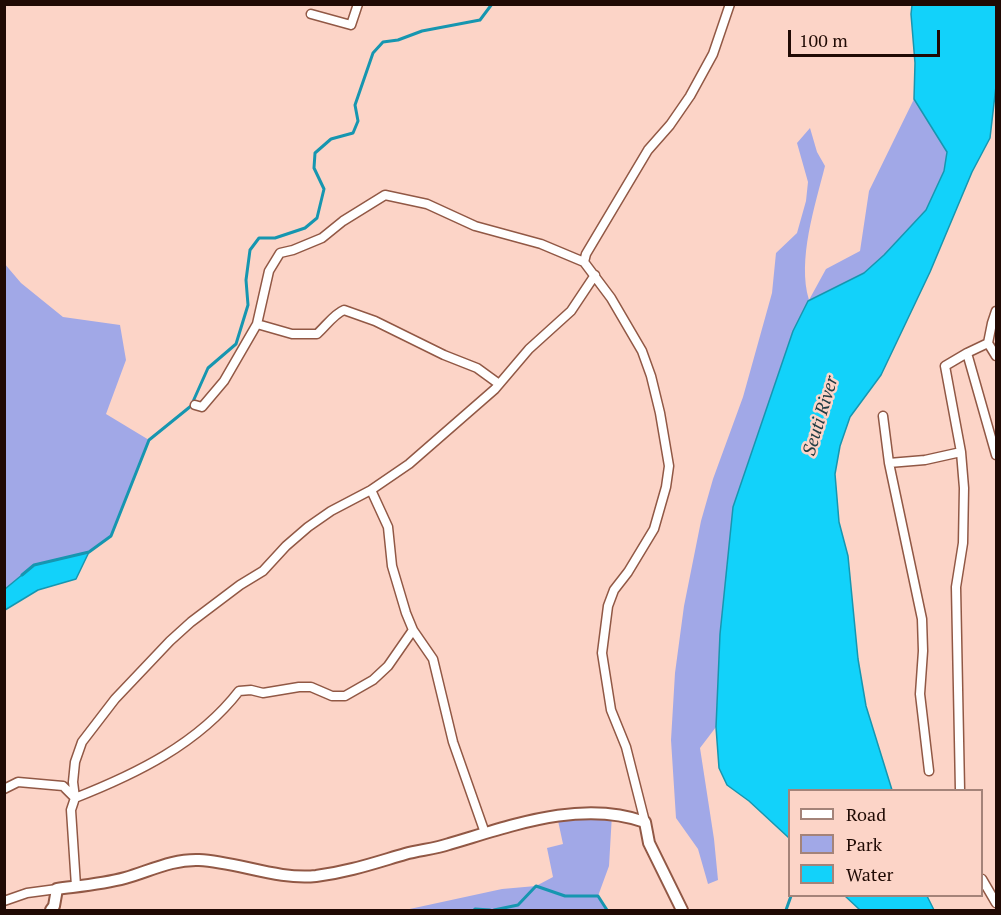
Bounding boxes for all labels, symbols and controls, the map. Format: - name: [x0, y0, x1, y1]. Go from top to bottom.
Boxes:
- scale bar: [791, 18, 942, 56]
- text: 100 m: [799, 28, 848, 52]
- water label: Seuti River: [799, 374, 843, 458]
- legend: [788, 789, 983, 897]
- text: Road: [846, 802, 886, 826]
- text: Park: [846, 832, 882, 856]
- text: Water: [846, 862, 893, 886]

